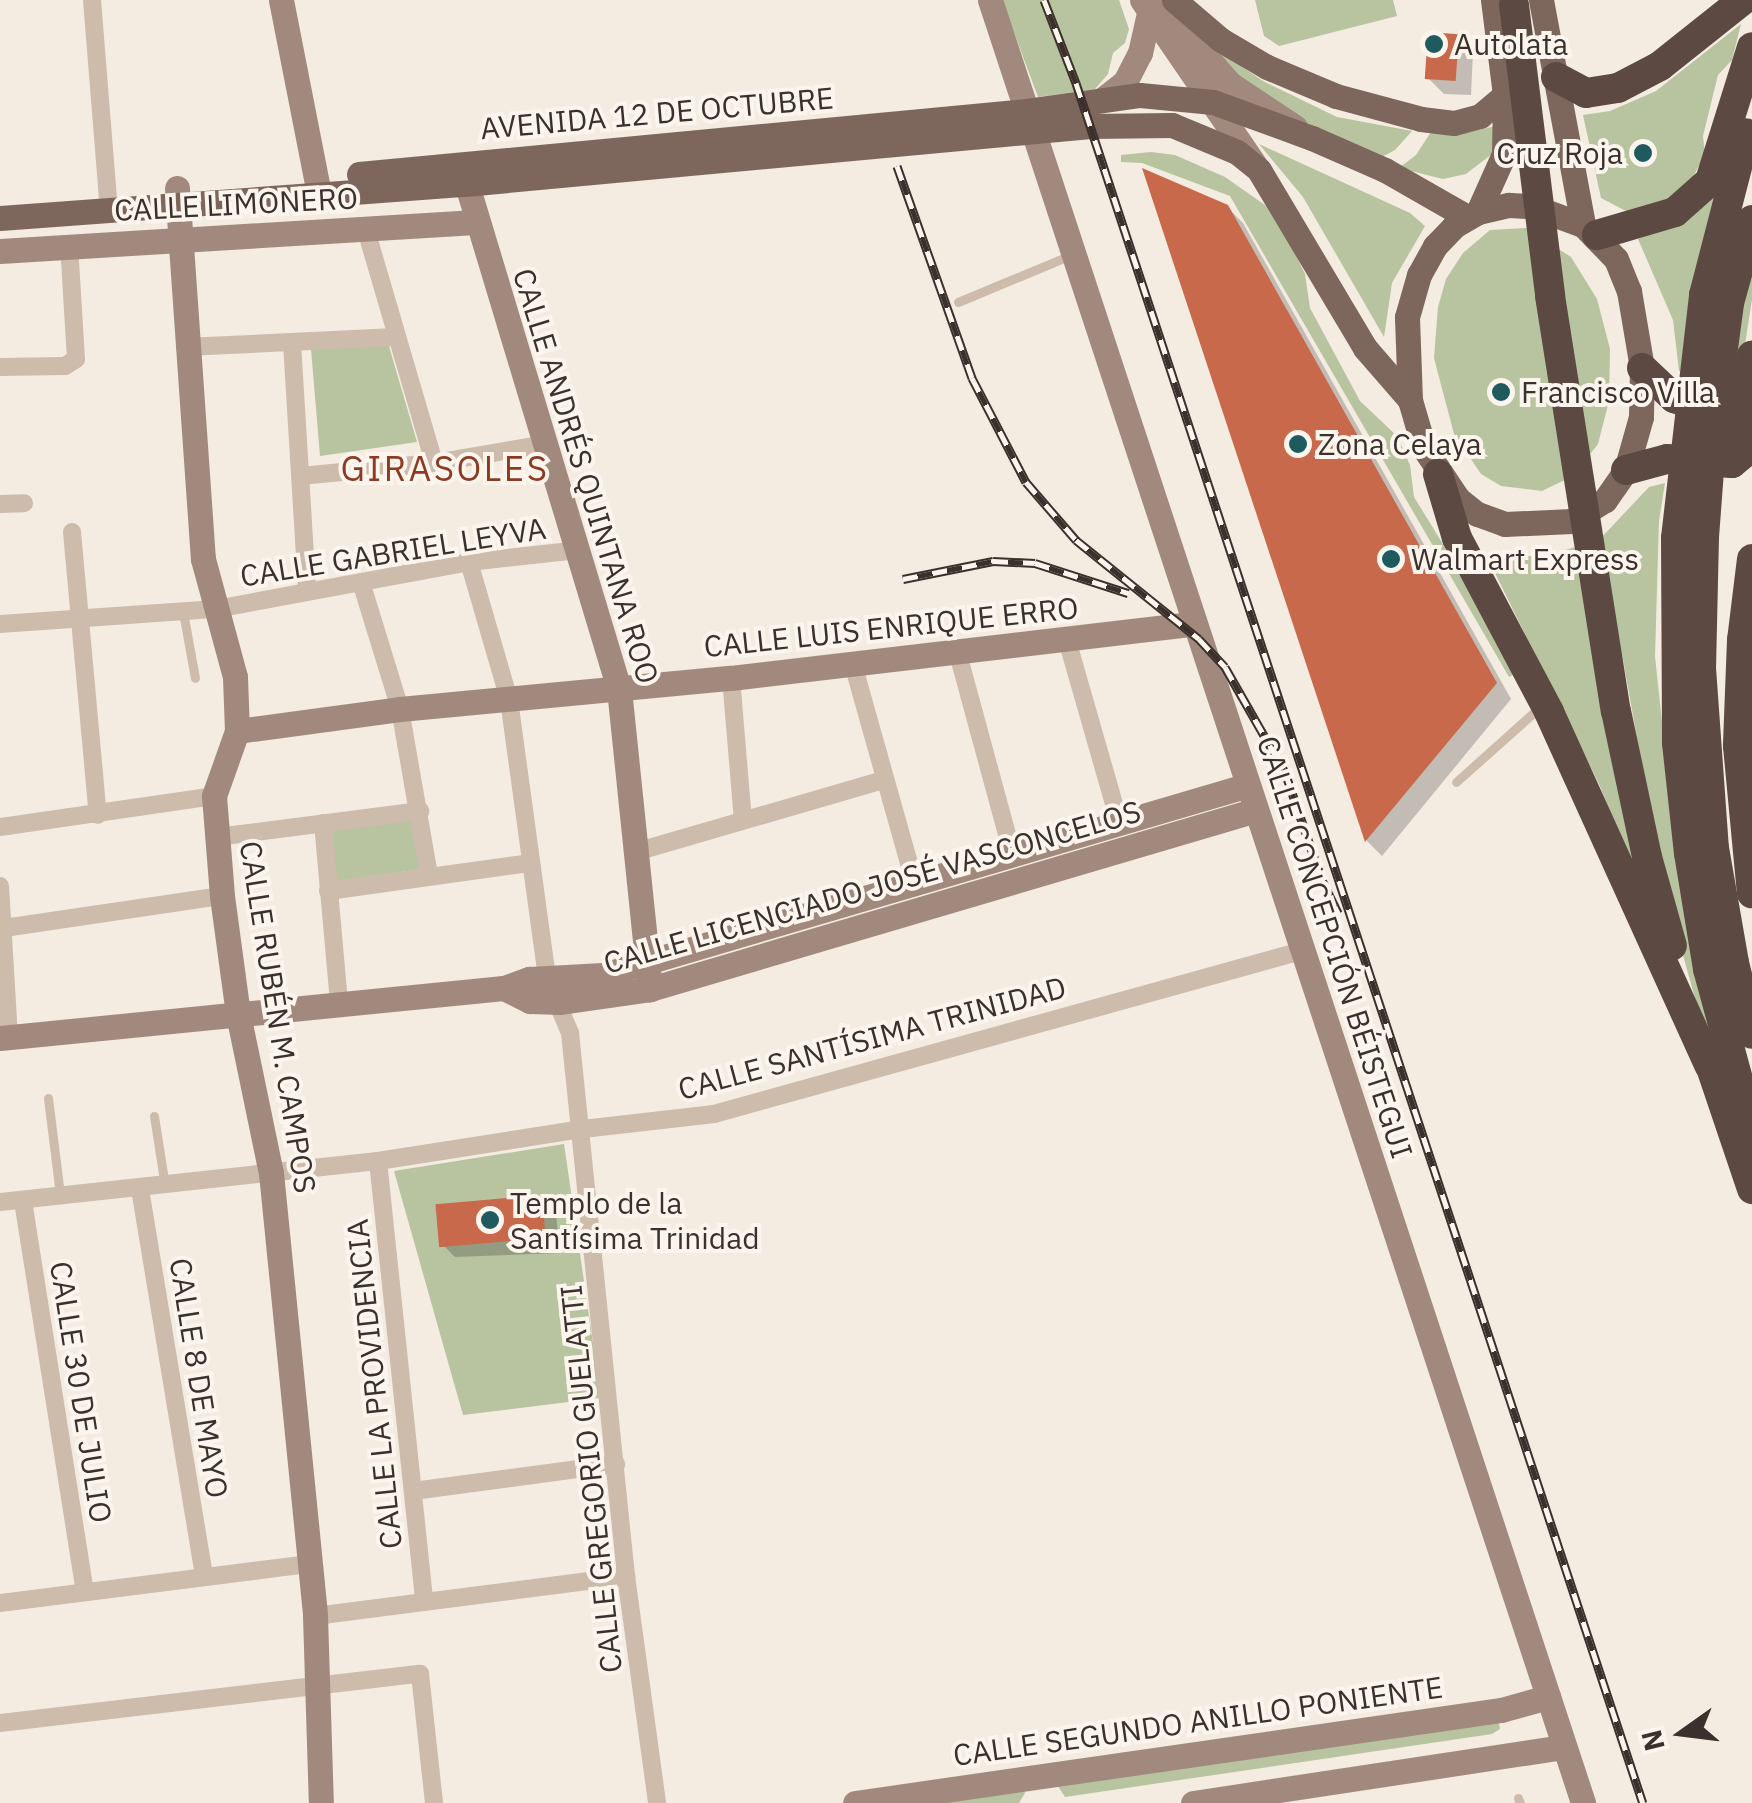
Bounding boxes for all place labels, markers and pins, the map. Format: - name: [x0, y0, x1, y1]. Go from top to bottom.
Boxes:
- place label: Autolata: [1454, 26, 1568, 62]
- marker: Autolata: [1423, 33, 1445, 55]
- place label: Cruz Roja: [1496, 135, 1623, 171]
- marker: Cruz Roja: [1632, 142, 1654, 164]
- place label: Francisco Villa: [1521, 374, 1715, 410]
- marker: Francisco Villa: [1490, 381, 1512, 403]
- place label: Zona Celaya: [1318, 426, 1482, 462]
- marker: Zona Celaya: [1287, 433, 1309, 455]
- place label: Walmart Express: [1411, 541, 1639, 577]
- marker: Walmart Express: [1380, 548, 1402, 570]
- place label: Templo de la Santísima Trinidad: [510, 1185, 760, 1256]
- marker: Templo de la Santísima Trinidad: [479, 1209, 501, 1231]

